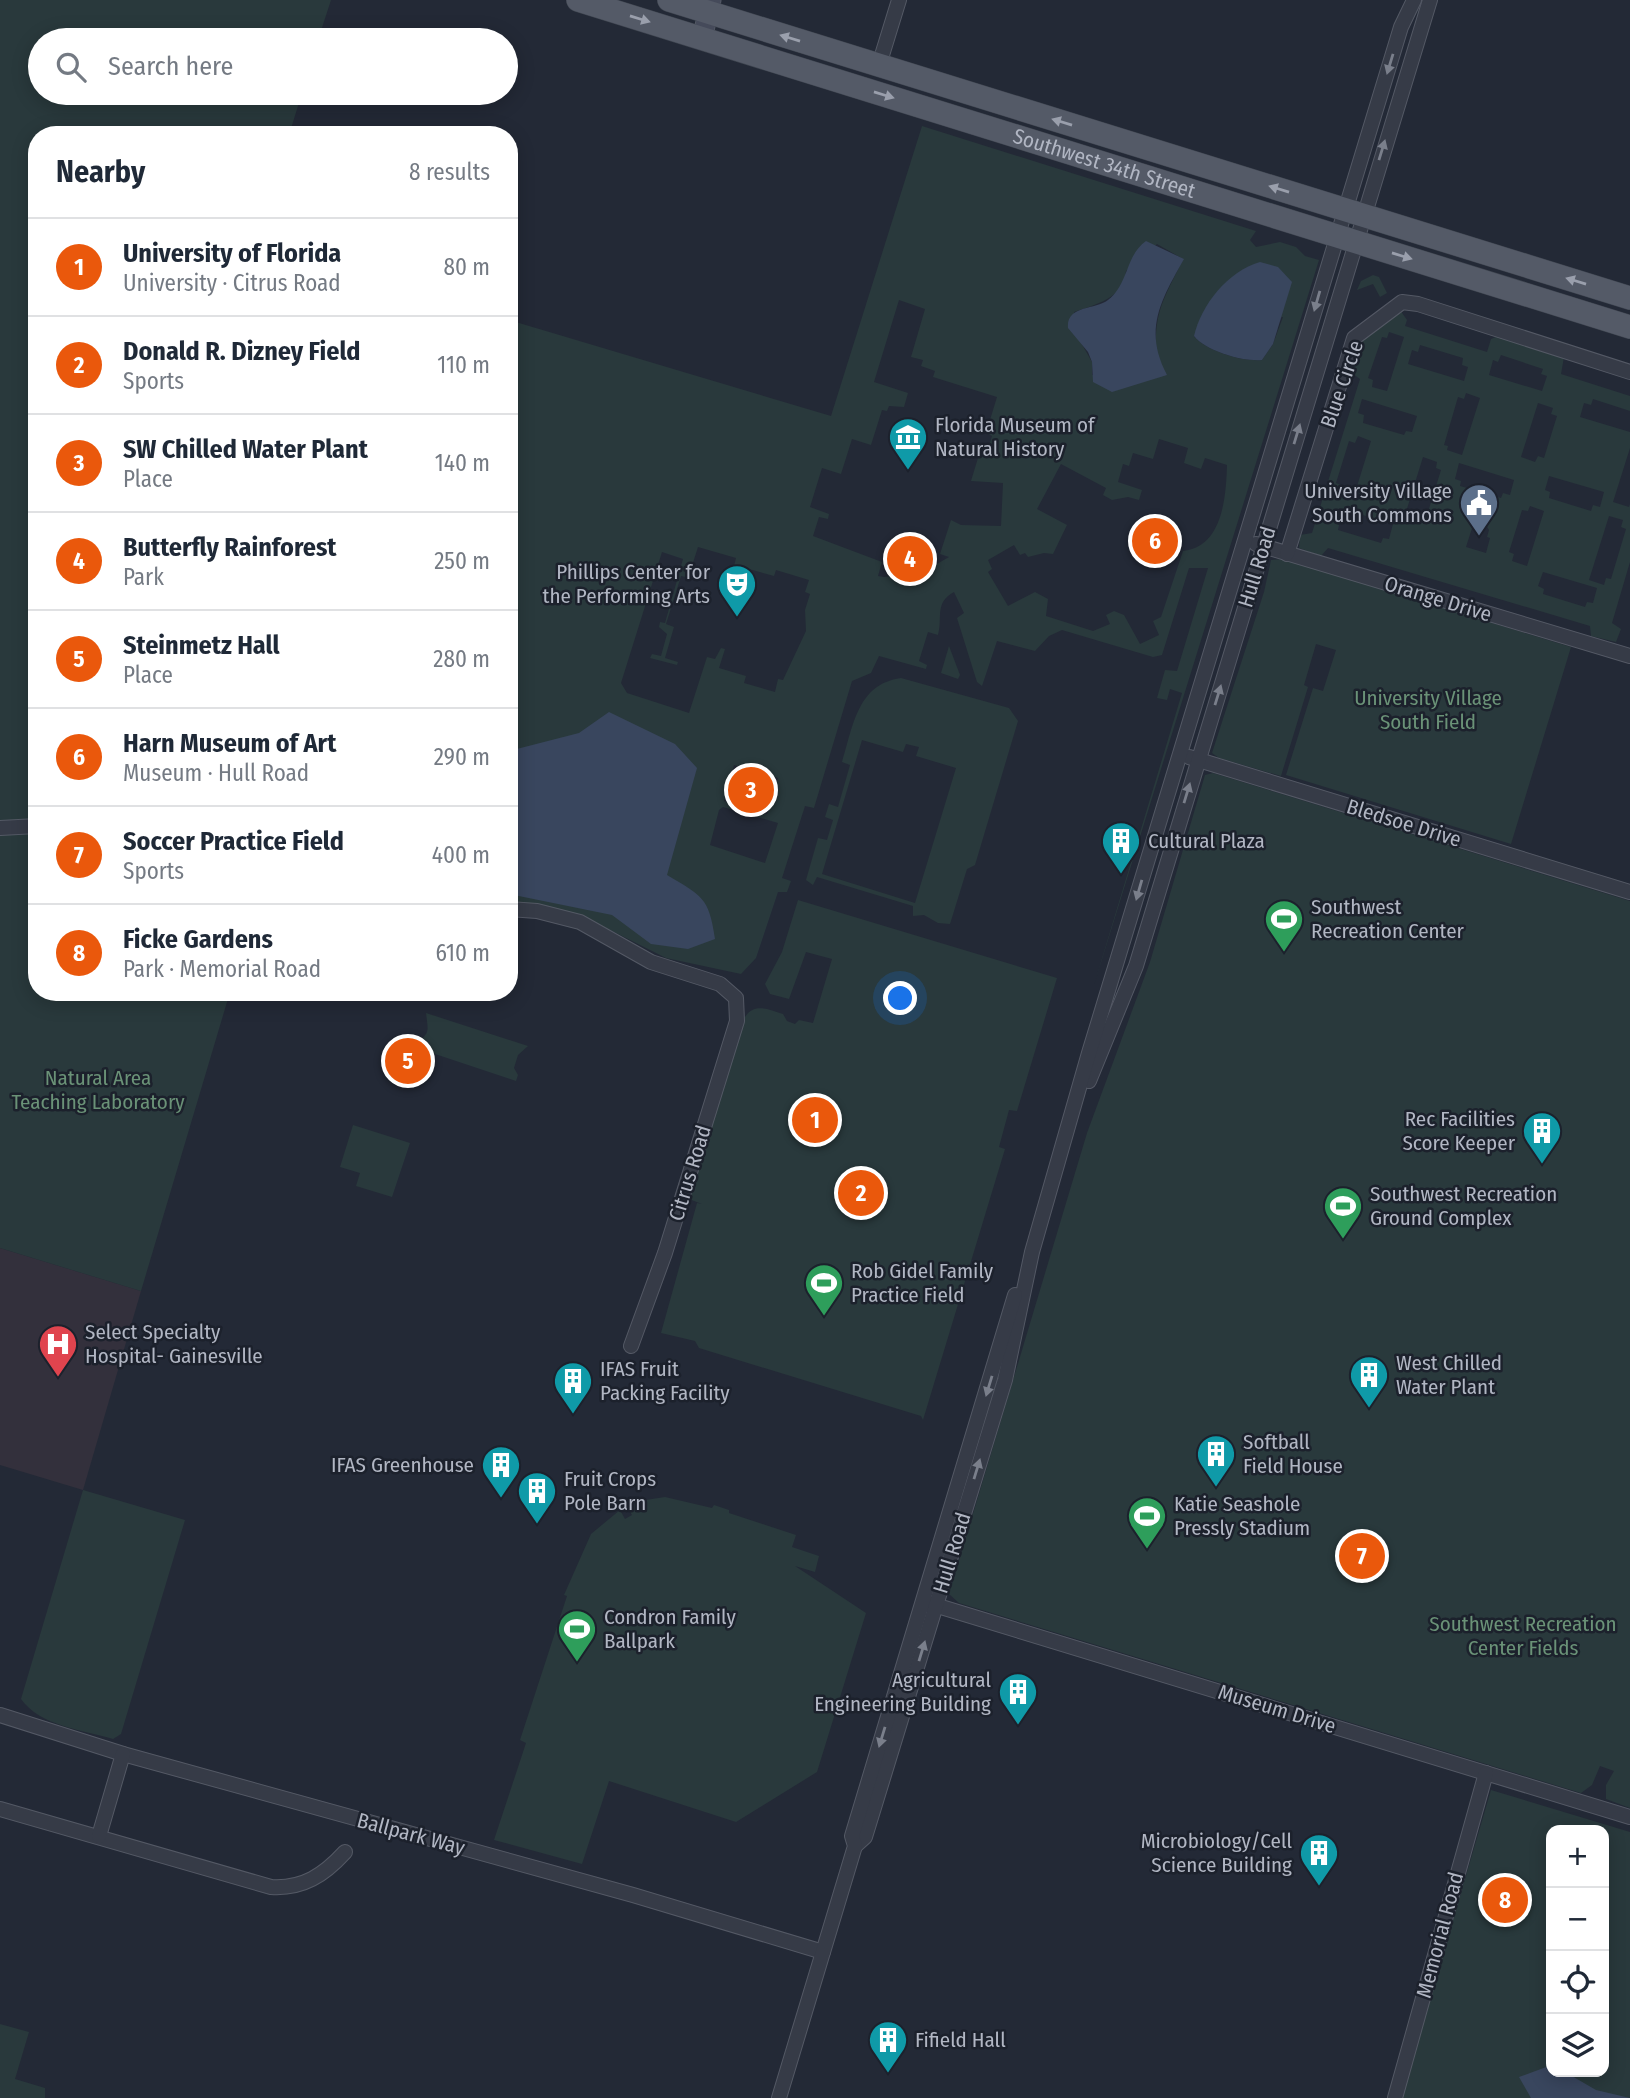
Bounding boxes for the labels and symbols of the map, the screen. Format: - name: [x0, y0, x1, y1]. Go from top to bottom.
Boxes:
- one-way arrow: [630, 15, 651, 25]
- one-way arrow: [779, 32, 800, 42]
- one-way arrow: [1384, 53, 1395, 74]
- one-way arrow: [874, 90, 895, 101]
- one-way arrow: [1051, 116, 1072, 126]
- street label: Southwest 34th Street: [1010, 123, 1199, 204]
- one-way arrow: [1378, 139, 1388, 160]
- one-way arrow: [1269, 184, 1290, 194]
- one-way arrow: [1391, 251, 1412, 261]
- one-way arrow: [1565, 276, 1586, 286]
- one-way arrow: [1312, 290, 1322, 311]
- street label: Blue Circle: [1315, 337, 1369, 431]
- place label: Florida Museum of Natural History: [935, 412, 1096, 462]
- museum icon: Florida Museum of Natural History: [887, 416, 929, 471]
- one-way arrow: [1292, 423, 1302, 444]
- place label: University Village South Commons: [1304, 478, 1452, 528]
- public building icon: University Village South Commons: [1458, 482, 1500, 537]
- pin: 6: [1132, 515, 1178, 567]
- street label: Hull Road: [1232, 523, 1282, 611]
- pin: 4: [887, 533, 933, 585]
- place label: Phillips Center for the Performing Arts: [543, 559, 711, 609]
- theatre icon: Phillips Center for the Performing Arts: [716, 563, 758, 618]
- street label: Orange Drive: [1381, 570, 1495, 628]
- one-way arrow: [1213, 684, 1223, 705]
- park label: University Village South Field: [1354, 685, 1502, 735]
- pin: 3: [728, 764, 774, 816]
- one-way arrow: [1183, 782, 1193, 803]
- street label: Bledsoe Drive: [1344, 793, 1464, 853]
- building icon: Cultural Plaza: [1100, 820, 1142, 875]
- place label: Cultural Plaza: [1148, 828, 1265, 854]
- one-way arrow: [1134, 879, 1144, 900]
- place label: Southwest Recreation Center: [1311, 894, 1465, 944]
- sports icon: Southwest Recreation Center: [1263, 898, 1305, 953]
- your location: [883, 981, 917, 1015]
- pin: 5: [385, 1035, 431, 1087]
- park label: Natural Area Teaching Laboratory: [11, 1065, 185, 1115]
- pin: 1: [792, 1094, 838, 1146]
- place label: Rec Facilities Score Keeper: [1402, 1106, 1516, 1156]
- building icon: Rec Facilities Score Keeper: [1521, 1110, 1563, 1165]
- street label: Citrus Road: [663, 1122, 717, 1224]
- pin: 2: [838, 1167, 884, 1219]
- place label: Southwest Recreation Ground Complex: [1370, 1181, 1557, 1231]
- sports icon: Southwest Recreation Ground Complex: [1322, 1185, 1364, 1240]
- place label: Rob Gidel Family Practice Field: [851, 1258, 994, 1308]
- sports icon: Rob Gidel Family Practice Field: [803, 1262, 845, 1317]
- place label: Select Specialty Hospital- Gainesville: [85, 1319, 263, 1369]
- hospital icon: Select Specialty Hospital- Gainesville: [37, 1323, 79, 1378]
- place label: West Chilled Water Plant: [1396, 1350, 1502, 1400]
- building icon: West Chilled Water Plant: [1348, 1354, 1390, 1409]
- place label: IFAS Fruit Packing Facility: [600, 1356, 730, 1406]
- building icon: IFAS Fruit Packing Facility: [552, 1360, 594, 1415]
- one-way arrow: [983, 1376, 994, 1398]
- place label: Softball Field House: [1243, 1429, 1343, 1479]
- building icon: Softball Field House: [1195, 1433, 1237, 1488]
- building icon: IFAS Greenhouse: [480, 1444, 522, 1499]
- place label: IFAS Greenhouse: [331, 1452, 474, 1478]
- one-way arrow: [973, 1459, 983, 1480]
- place label: Fruit Crops Pole Barn: [564, 1466, 656, 1516]
- building icon: Fruit Crops Pole Barn: [516, 1470, 558, 1525]
- place label: Katie Seashole Pressly Stadium: [1174, 1491, 1310, 1541]
- sports icon: Katie Seashole Pressly Stadium: [1126, 1495, 1168, 1550]
- street label: Hull Road: [927, 1509, 977, 1597]
- pin: 7: [1339, 1530, 1385, 1582]
- place label: Condron Family Ballpark: [604, 1604, 736, 1654]
- sports icon: Condron Family Ballpark: [556, 1608, 598, 1663]
- park label: Southwest Recreation Center Fields: [1429, 1611, 1617, 1661]
- one-way arrow: [917, 1640, 927, 1661]
- place label: Agricultural Engineering Building: [814, 1667, 991, 1717]
- building icon: Agricultural Engineering Building: [997, 1671, 1039, 1726]
- street label: Museum Drive: [1215, 1679, 1339, 1739]
- one-way arrow: [877, 1726, 887, 1747]
- street label: Ballpark Way: [354, 1807, 468, 1861]
- place label: Microbiology/Cell Science Building: [1141, 1828, 1292, 1878]
- building icon: Microbiology/Cell Science Building: [1298, 1832, 1340, 1887]
- street label: Memorial Road: [1411, 1869, 1469, 2001]
- pin: 8: [1482, 1874, 1528, 1926]
- building icon: Fifield Hall: [867, 2019, 909, 2074]
- place label: Fifield Hall: [915, 2027, 1006, 2053]

